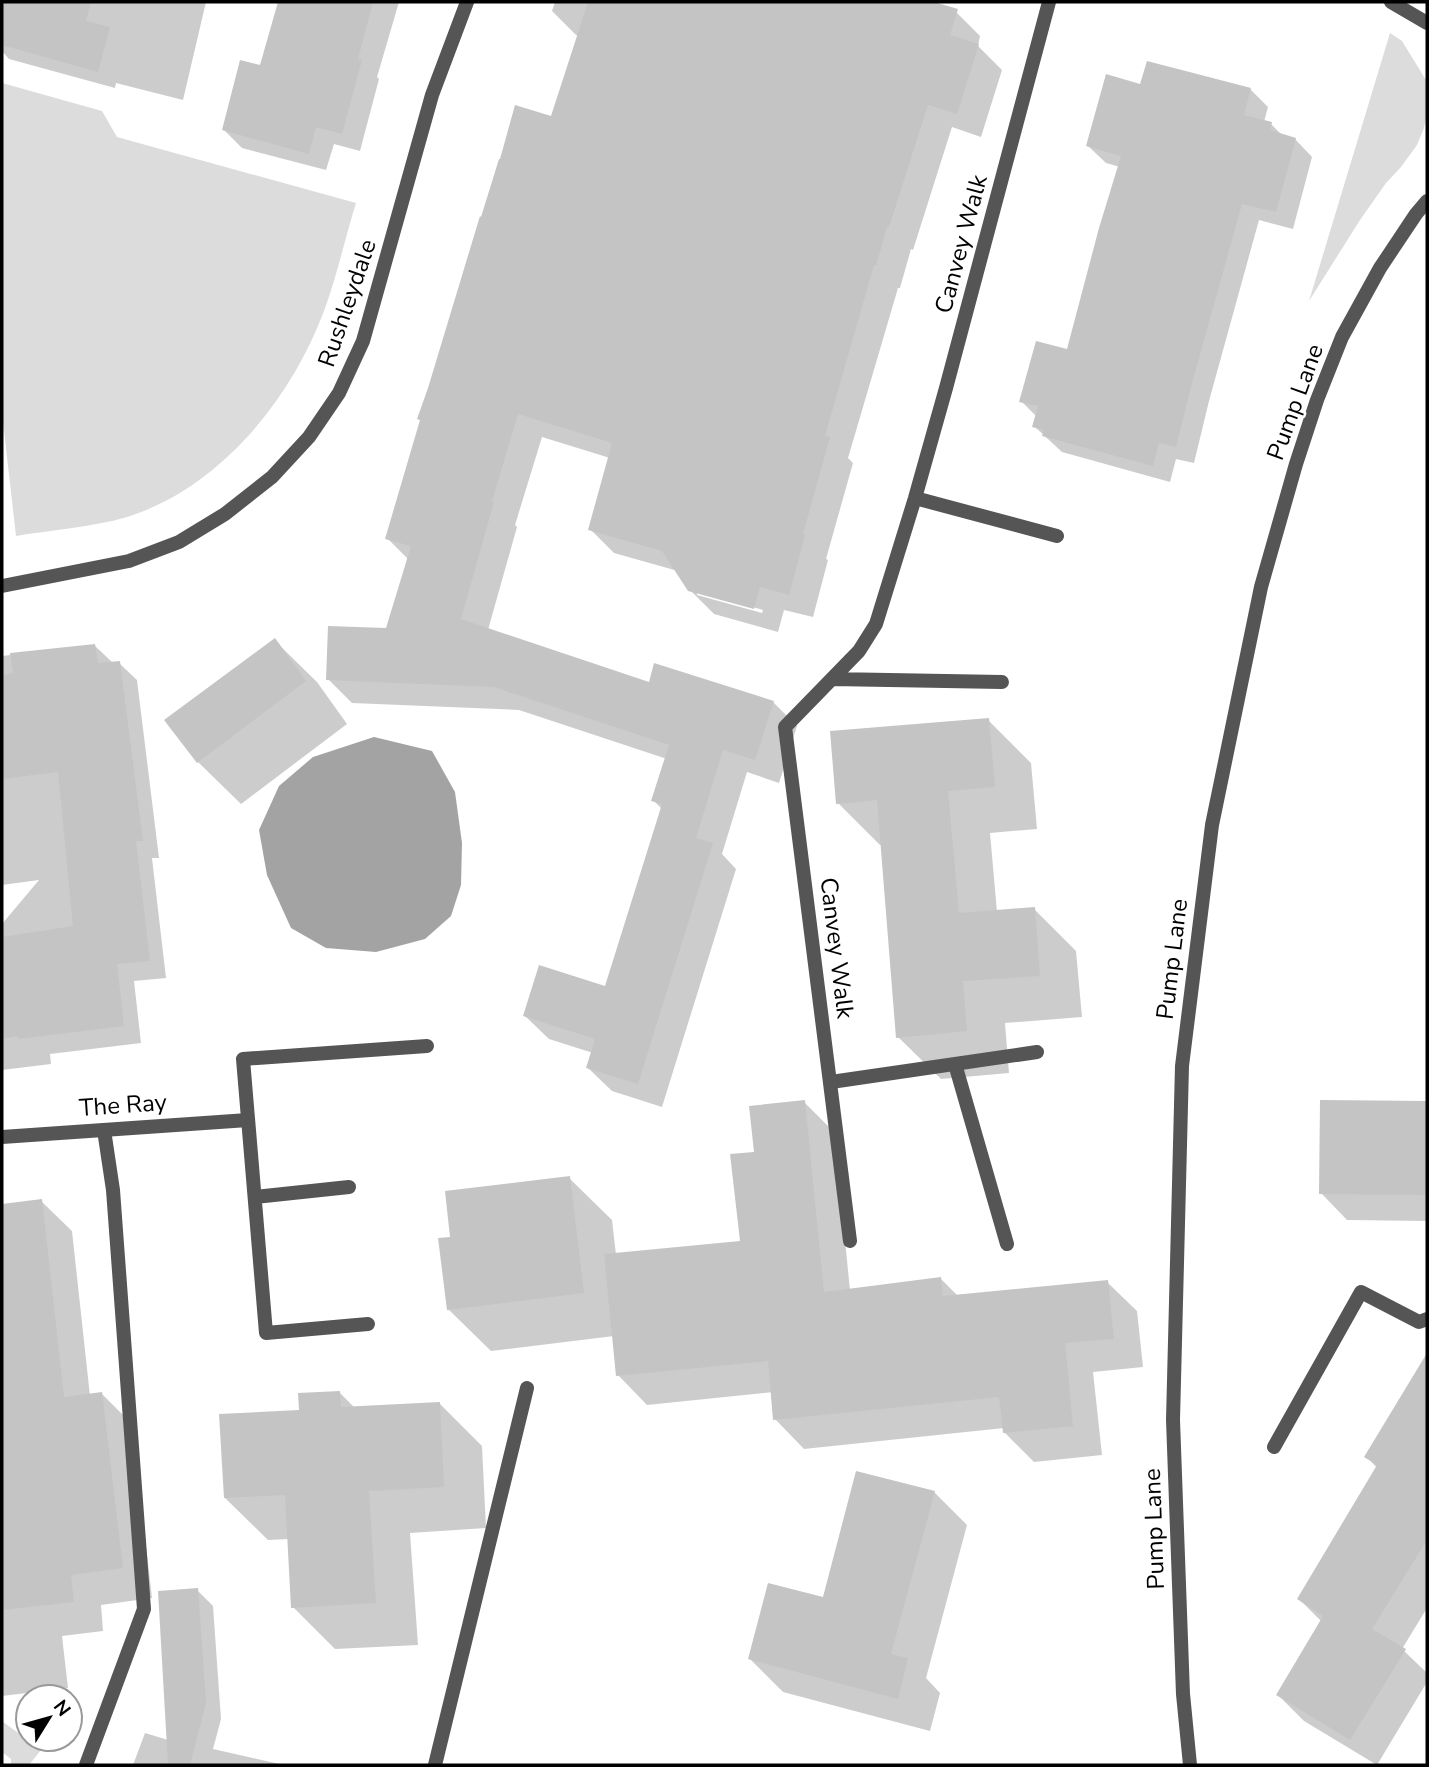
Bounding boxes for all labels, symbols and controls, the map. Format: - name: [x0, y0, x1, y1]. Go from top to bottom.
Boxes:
- street label: Canvey Walk: [927, 170, 995, 317]
- street label: Rushleydale: [310, 235, 384, 371]
- street label: Pump Lane: [1259, 340, 1331, 464]
- street label: Canvey Walk: [812, 875, 862, 1021]
- street label: Pump Lane: [1149, 897, 1195, 1021]
- street label: The Ray: [78, 1086, 169, 1124]
- street label: Pump Lane: [1136, 1468, 1172, 1590]
- north arrow: [14, 1683, 84, 1753]
- text: N: [47, 1695, 76, 1722]

